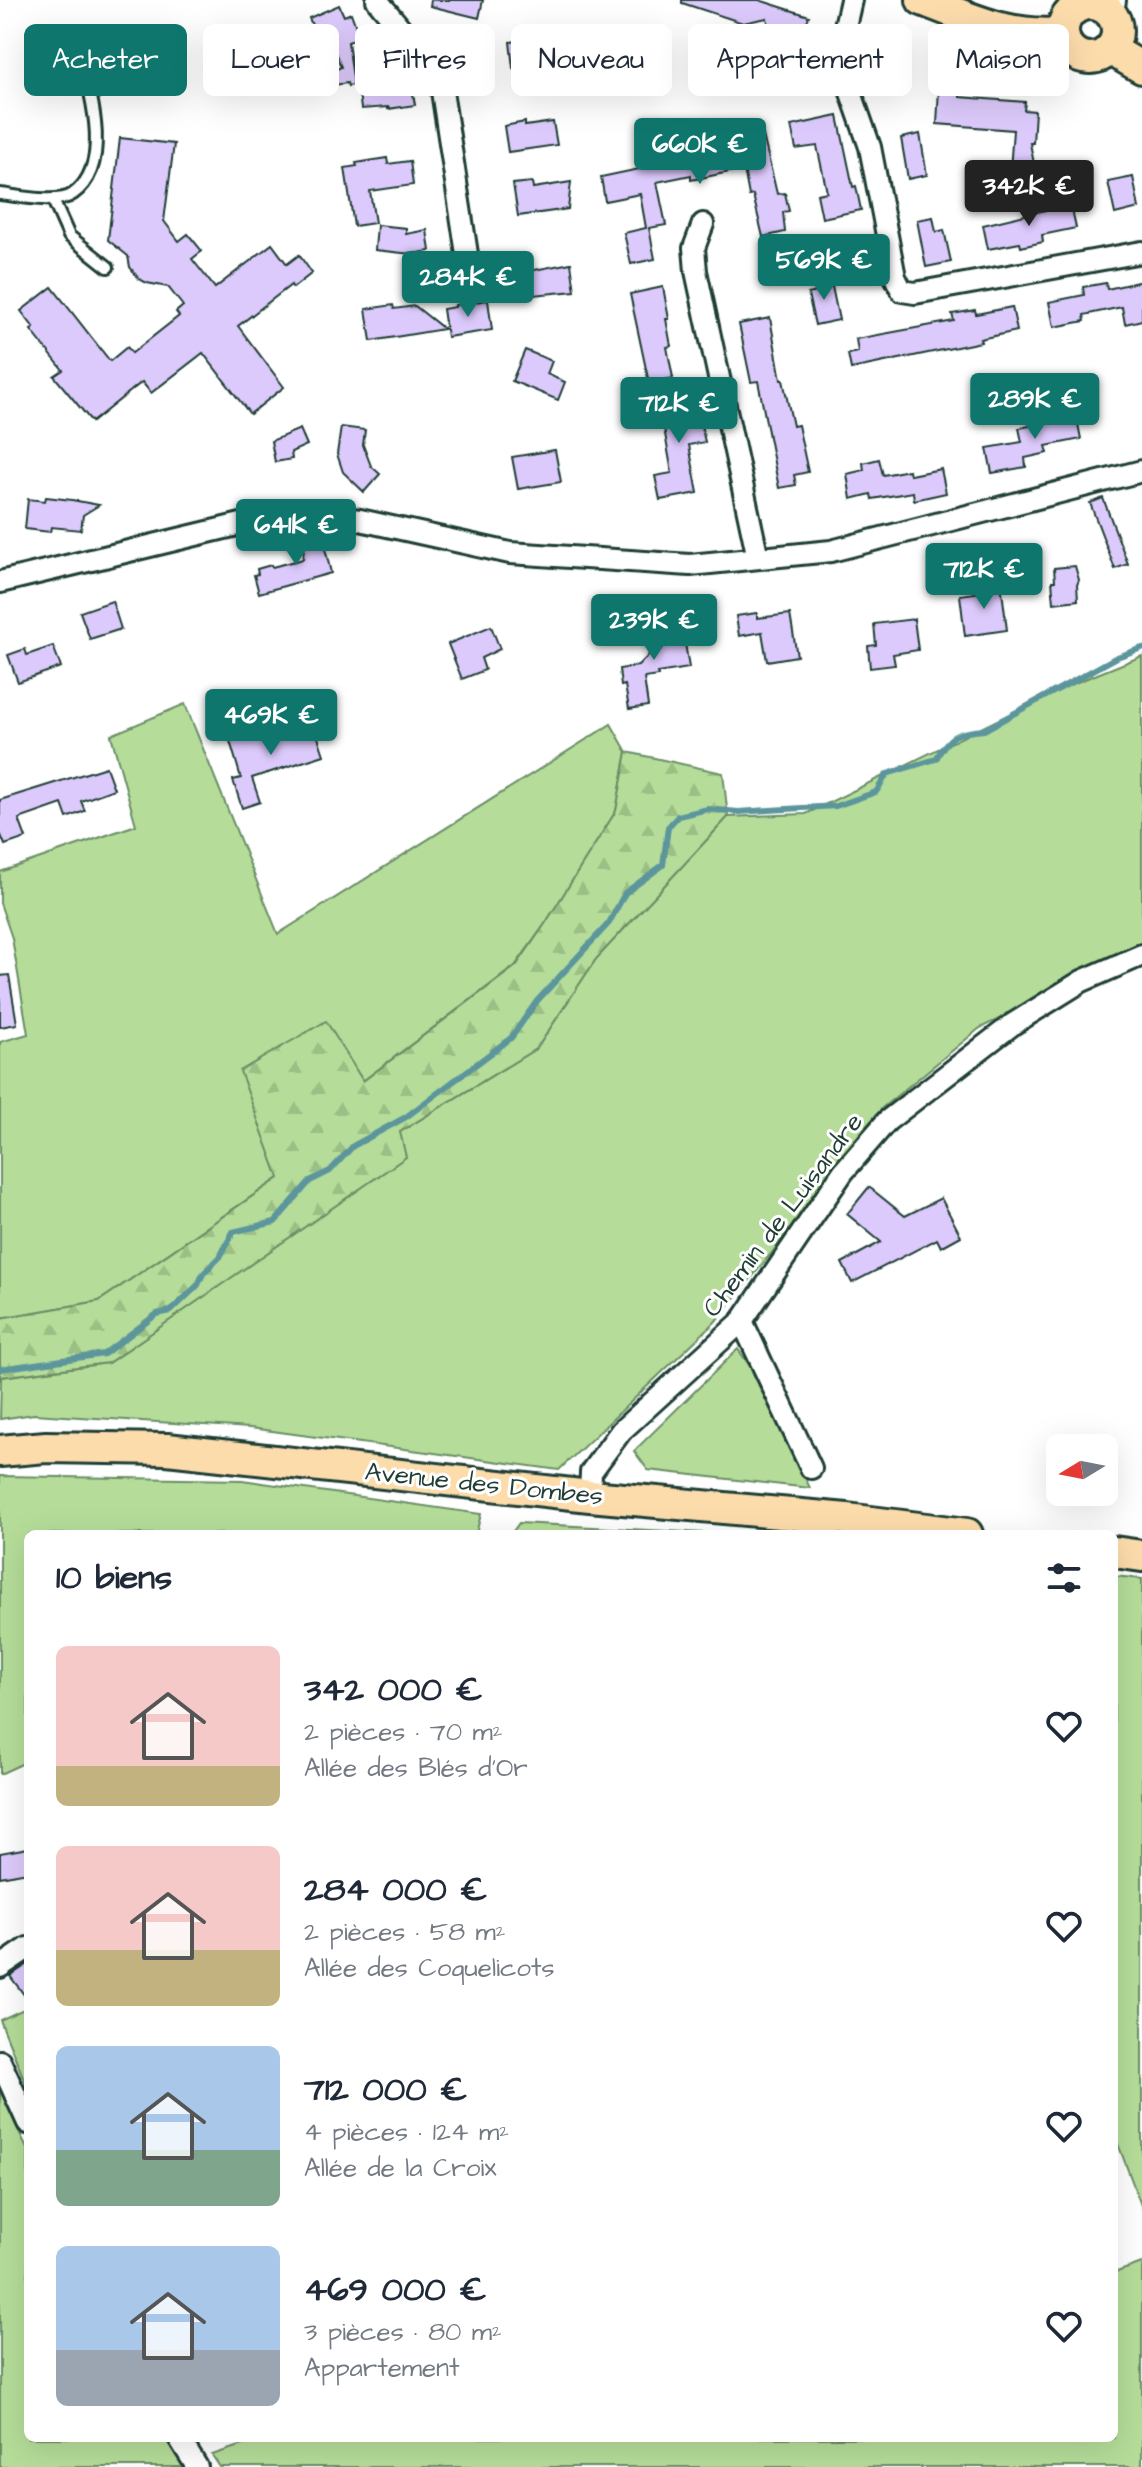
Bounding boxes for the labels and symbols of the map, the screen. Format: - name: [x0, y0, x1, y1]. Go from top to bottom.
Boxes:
- pin: 660K €: [635, 118, 765, 186]
- pin: 342K €: [964, 160, 1094, 228]
- pin: 569K €: [759, 234, 889, 302]
- pin: 284K €: [403, 251, 533, 319]
- pin: 289K €: [970, 373, 1100, 441]
- pin: 712K €: [614, 377, 744, 445]
- pin: 641K €: [231, 499, 361, 567]
- pin: 712K €: [919, 543, 1049, 611]
- pin: 239K €: [589, 594, 719, 662]
- pin: 469K €: [206, 689, 336, 757]
- street label: Chemin de Luisandre: [694, 1106, 872, 1324]
- north arrow: [1046, 1434, 1118, 1506]
- street label: Avenue des Dombes: [363, 1454, 605, 1514]

